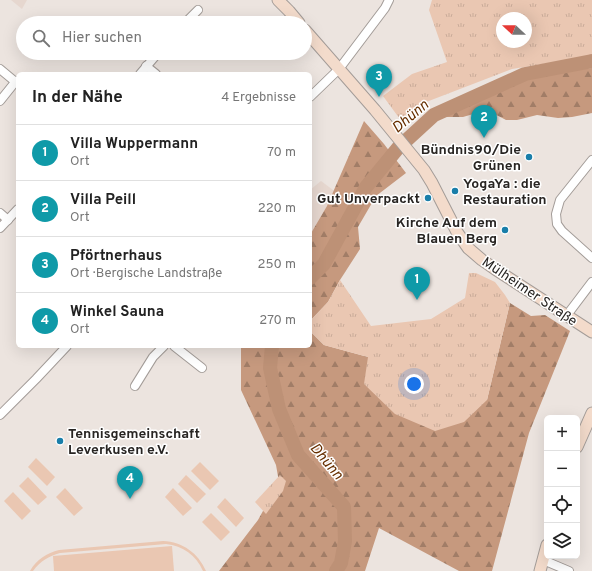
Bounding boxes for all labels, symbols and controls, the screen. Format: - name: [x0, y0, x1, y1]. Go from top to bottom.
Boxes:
- north arrow: [496, 12, 532, 48]
- search box: [16, 16, 312, 60]
- icon: search: [30, 27, 52, 49]
- text: Hier suchen: [62, 29, 142, 48]
- pin: 3: [366, 64, 392, 97]
- text: In der Nähe: [32, 87, 123, 109]
- text: 4 Ergebnisse: [221, 90, 296, 106]
- water label: Dhünn: [389, 96, 433, 138]
- pin: 2: [471, 105, 497, 138]
- text: Villa Wuppermann: [70, 135, 198, 154]
- place label: Bündnis90/Die Grünen: [421, 142, 521, 175]
- text: 1: [42, 145, 48, 161]
- text: 70 m: [267, 145, 296, 161]
- marker: Bündnis90/Die Grünen: [524, 152, 534, 162]
- text: Ort: [70, 154, 90, 170]
- place label: YogaYa : die Restauration: [463, 176, 547, 209]
- marker: YogaYa : die Restauration: [450, 186, 460, 196]
- text: Villa Peill: [70, 191, 136, 210]
- place label: Gut Unverpackt: [317, 191, 420, 208]
- marker: Gut Unverpackt: [423, 193, 433, 203]
- text: 2: [41, 201, 49, 217]
- text: 220 m: [258, 201, 296, 217]
- text: Ort: [70, 210, 90, 226]
- place label: Kirche Auf dem Blauen Berg: [396, 215, 497, 248]
- marker: Kirche Auf dem Blauen Berg: [500, 225, 510, 235]
- text: Pförtnerhaus: [70, 247, 162, 266]
- street label: Mülheimer Straße: [478, 254, 580, 330]
- text: 3: [41, 257, 49, 273]
- text: 250 m: [258, 257, 296, 273]
- text: Ort · Bergische Landstraße: [70, 266, 222, 282]
- pin: 1: [404, 267, 430, 300]
- text: Winkel Sauna: [70, 303, 164, 322]
- text: 4: [41, 313, 49, 329]
- text: 270 m: [259, 313, 296, 329]
- text: Ort: [70, 322, 90, 338]
- your location: [404, 374, 424, 394]
- map controls: [544, 415, 580, 559]
- button: +: [544, 415, 580, 451]
- place label: Tennisgemeinschaft Leverkusen e.V.: [68, 426, 200, 459]
- marker: Tennisgemeinschaft Leverkusen e.V.: [55, 436, 65, 446]
- water label: Dhünn: [305, 440, 347, 484]
- button: −: [544, 451, 580, 487]
- pin: 4: [117, 466, 143, 499]
- button: locate: [544, 487, 580, 523]
- button: layers: [544, 523, 580, 559]

